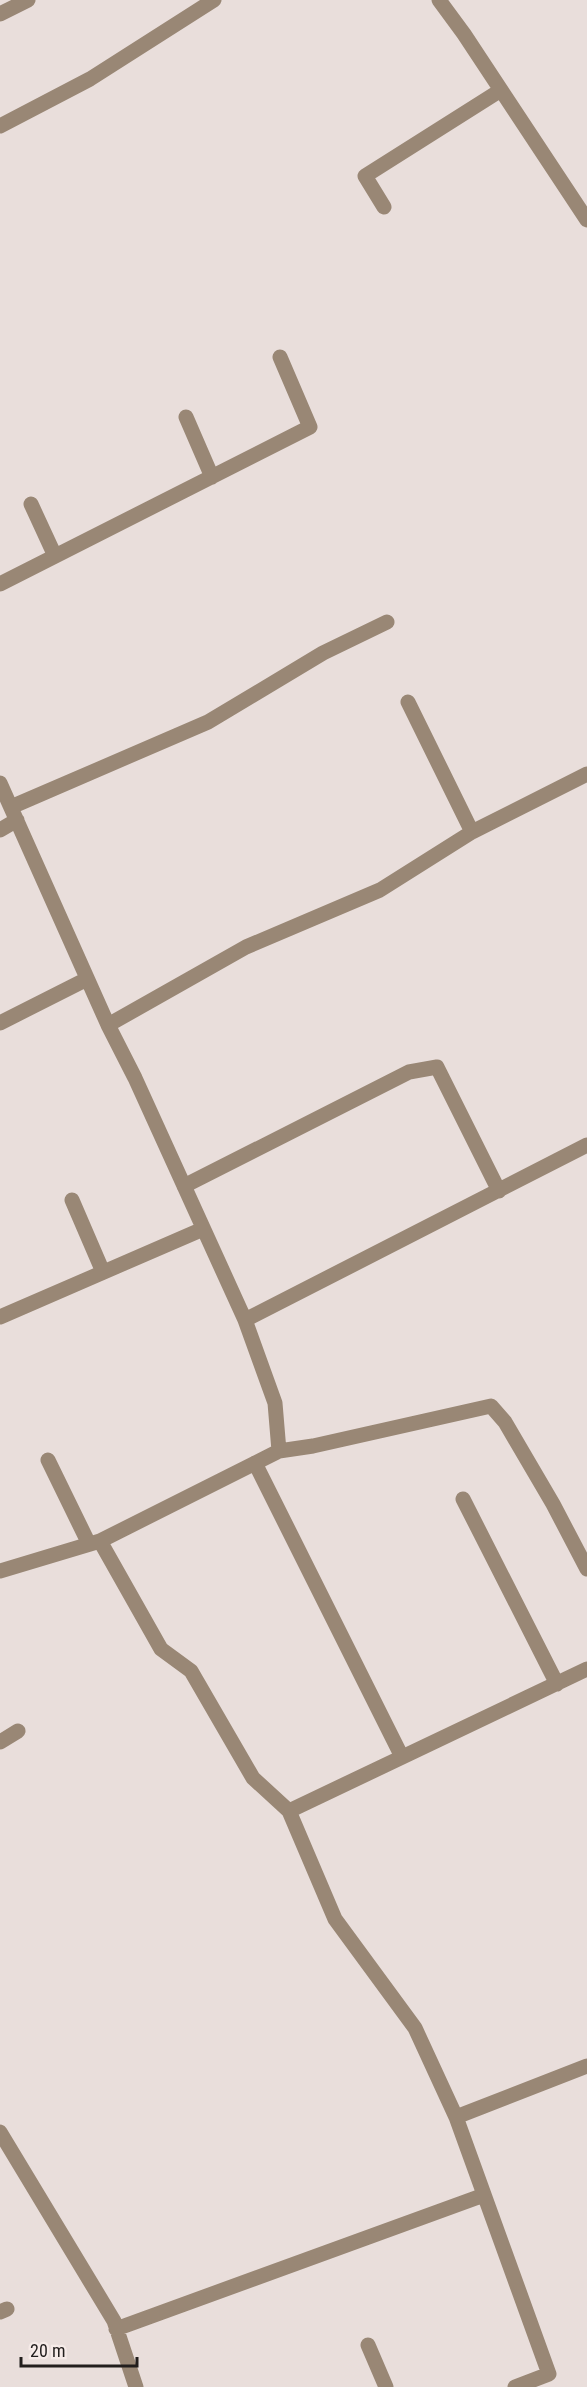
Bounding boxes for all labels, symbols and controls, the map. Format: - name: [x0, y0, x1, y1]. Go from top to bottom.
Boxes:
- scale bar: [21, 2330, 136, 2368]
- text: 20 m: [30, 2340, 65, 2361]

